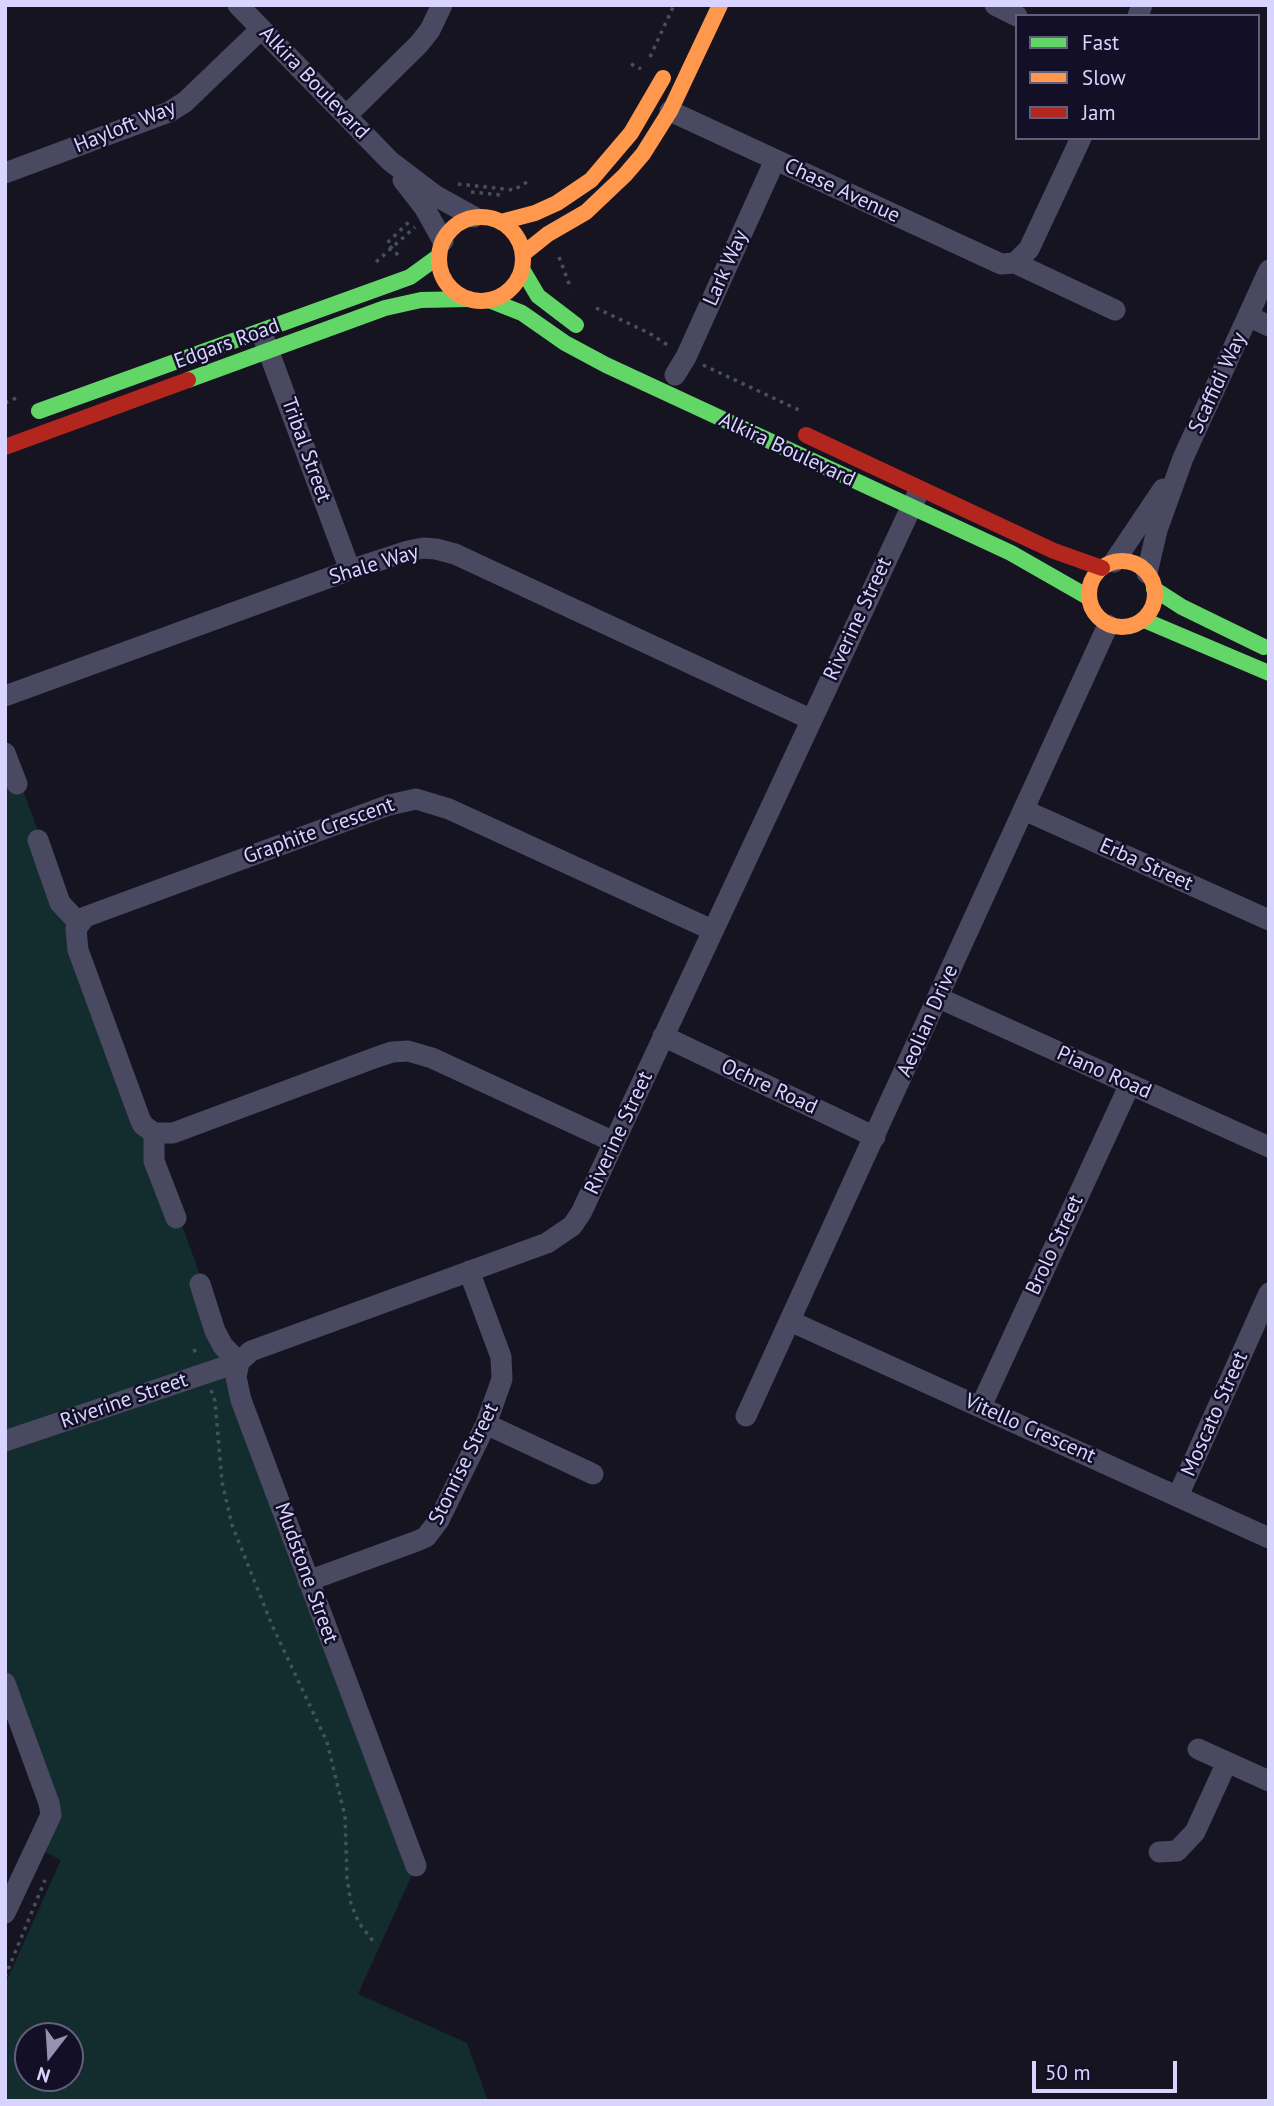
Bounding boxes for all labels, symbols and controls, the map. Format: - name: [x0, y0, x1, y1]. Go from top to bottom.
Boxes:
- legend: [1015, 14, 1260, 140]
- street label: Alkira Boulevard: [254, 21, 374, 145]
- text: Fast: [1082, 29, 1119, 56]
- text: Slow: [1082, 64, 1126, 91]
- street label: Hayloft Way: [71, 95, 179, 159]
- text: Jam: [1082, 99, 1116, 126]
- street label: Chase Avenue: [780, 153, 904, 229]
- street label: Lark Way: [698, 226, 754, 310]
- street label: Edgars Road: [171, 313, 283, 375]
- street label: Scaffidi Way: [1184, 329, 1252, 437]
- street label: Tribal Street: [275, 394, 337, 506]
- street label: Alkira Boulevard: [715, 407, 859, 493]
- street label: Shale Way: [326, 539, 422, 591]
- street label: Riverine Street: [819, 553, 897, 685]
- street label: Graphite Crescent: [240, 792, 398, 870]
- street label: Erba Street: [1095, 833, 1197, 897]
- street label: Aeolian Drive: [892, 961, 964, 1081]
- street label: Piano Road: [1053, 1041, 1155, 1105]
- street label: Ochre Road: [717, 1054, 821, 1120]
- street label: Riverine Street: [580, 1067, 658, 1199]
- street label: Brolo Street: [1021, 1191, 1089, 1299]
- street label: Moscato Street: [1176, 1348, 1254, 1480]
- street label: Riverine Street: [57, 1367, 191, 1435]
- street label: Vitello Crescent: [961, 1389, 1099, 1469]
- street label: Stonrise Street: [424, 1399, 504, 1529]
- street label: Mudstone Street: [269, 1499, 343, 1647]
- north arrow: [14, 2022, 84, 2092]
- scale bar: [1036, 2046, 1181, 2090]
- text: 50 m: [1045, 2059, 1091, 2086]
- text: N: [34, 2062, 53, 2088]

